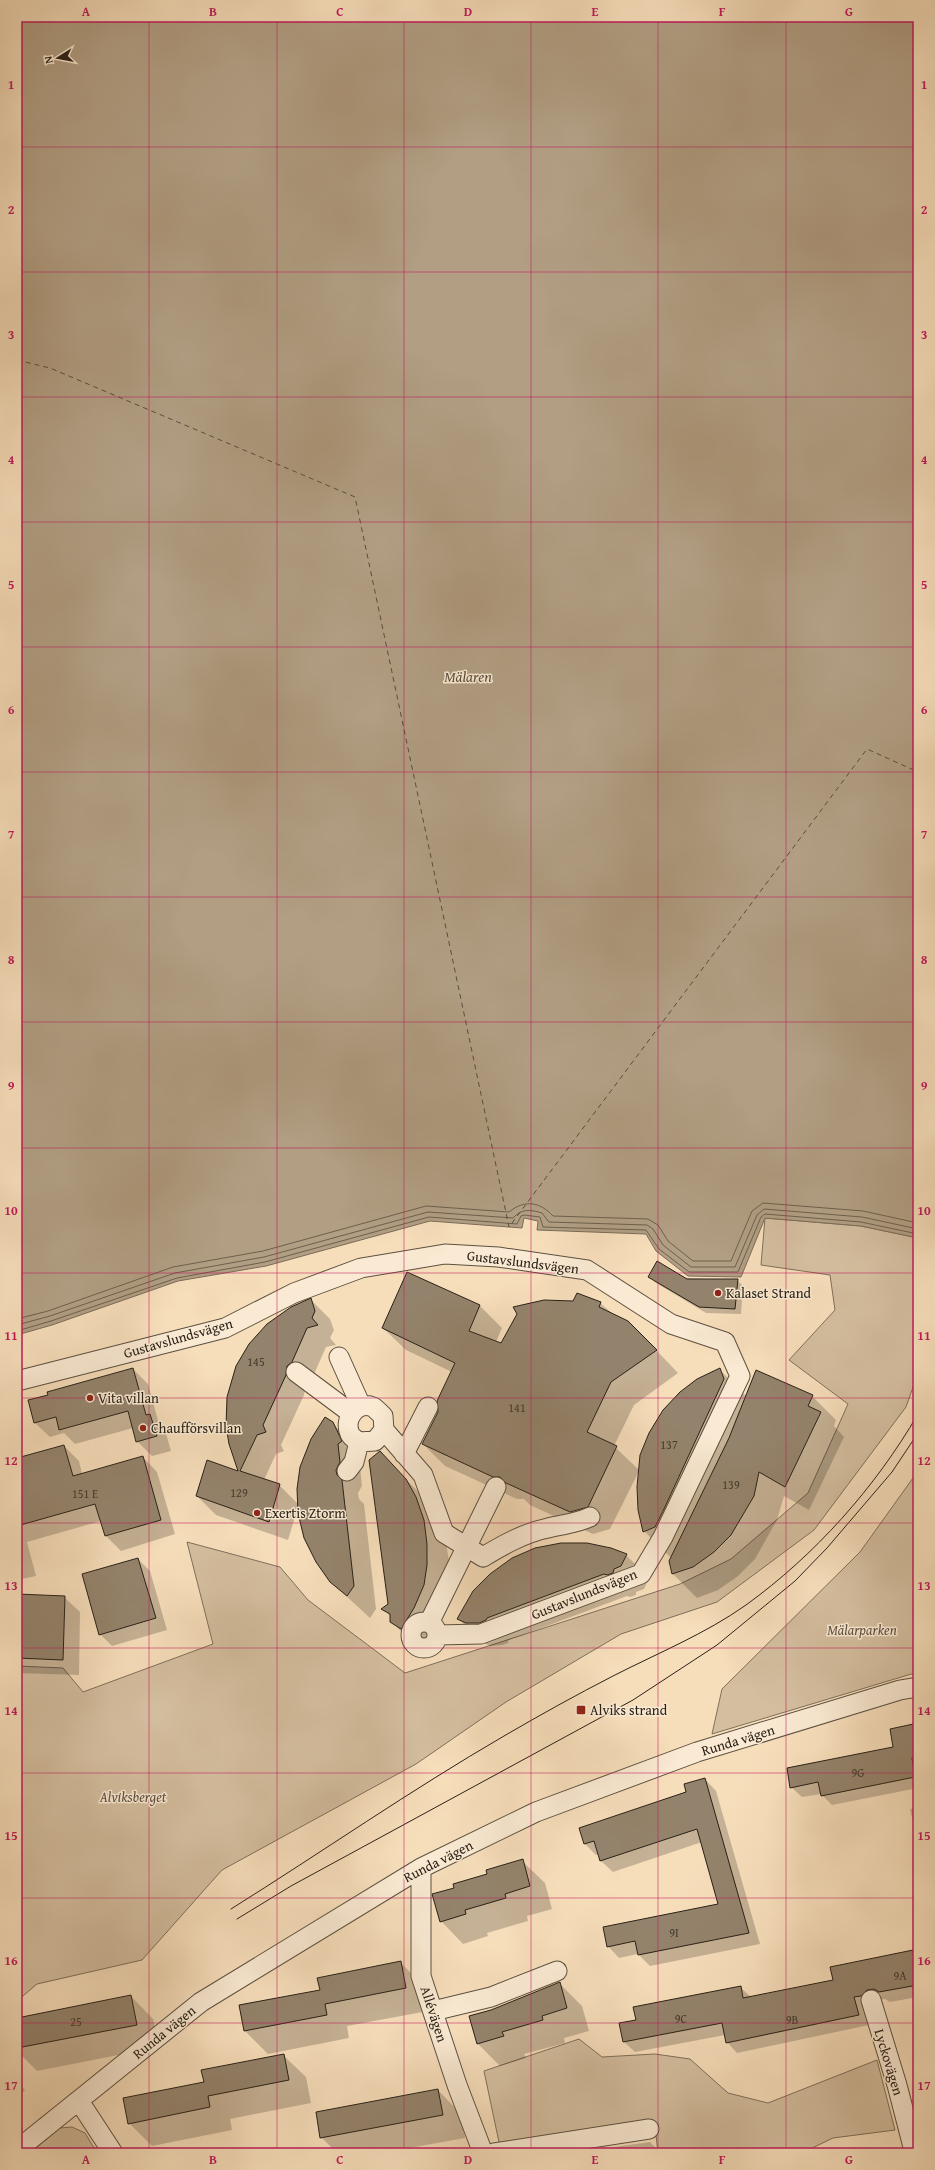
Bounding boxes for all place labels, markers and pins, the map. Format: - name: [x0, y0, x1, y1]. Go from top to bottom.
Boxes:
- place label: Kalaset Strand: [726, 1283, 811, 1303]
- marker: Kalaset Strand: [713, 1288, 723, 1298]
- place label: Vita villan: [98, 1388, 159, 1408]
- marker: Vita villan: [85, 1393, 95, 1403]
- place label: Chaufförsvillan: [151, 1418, 241, 1438]
- marker: Chaufförsvillan: [138, 1423, 148, 1433]
- place label: Exertis Ztorm: [265, 1503, 346, 1523]
- marker: Exertis Ztorm: [252, 1508, 262, 1518]
- place label: Alviks strand: [590, 1700, 668, 1720]
- marker: Alviks strand: [575, 1704, 587, 1716]

